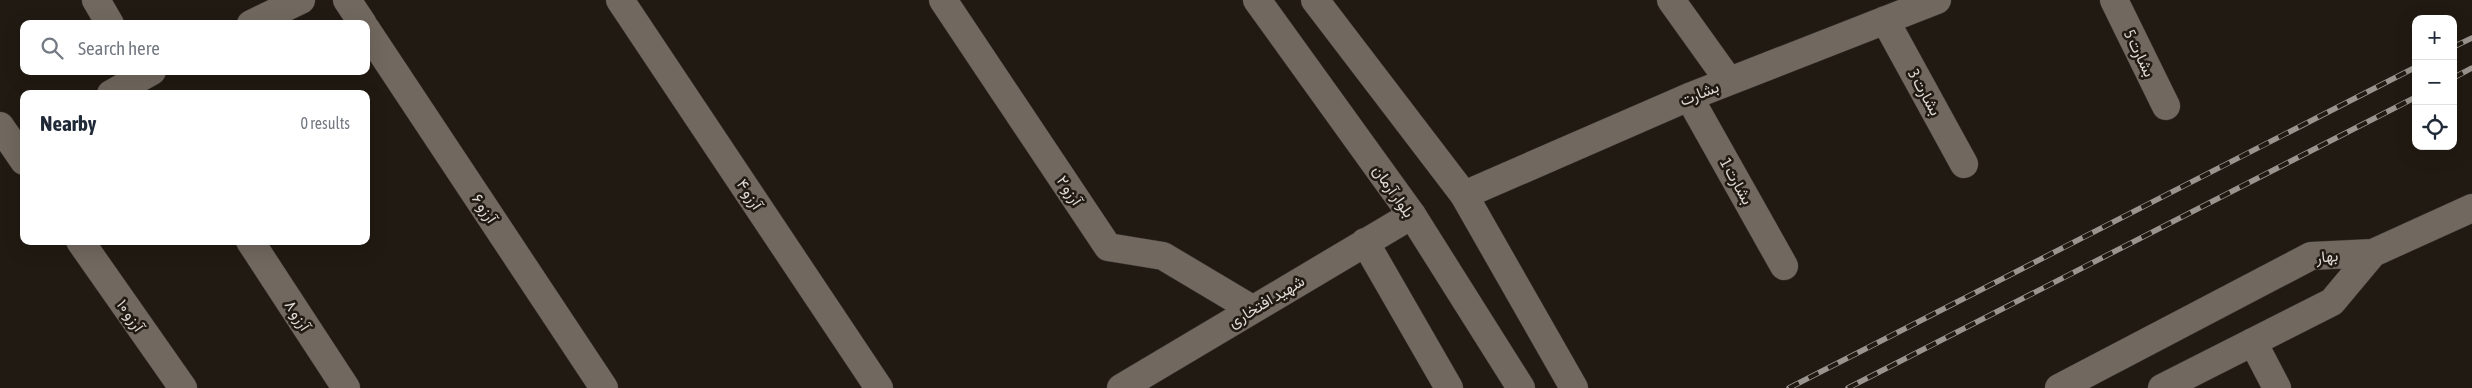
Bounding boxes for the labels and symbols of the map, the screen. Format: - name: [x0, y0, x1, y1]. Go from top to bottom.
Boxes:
- street label: بشارت 5: [2119, 26, 2159, 80]
- street label: بشارت 3: [1903, 66, 1945, 119]
- street label: بشارت: [1677, 77, 1722, 111]
- street label: بشارت 1: [1715, 155, 1757, 208]
- street label: بلوار آرمان: [1368, 161, 1419, 222]
- street label: آرزو ۲: [1052, 172, 1087, 210]
- street label: آرزو ۴: [732, 175, 767, 215]
- street label: آرزو ۶: [467, 190, 502, 228]
- street label: بهار: [2314, 246, 2339, 268]
- street label: شهید افتخاری: [1225, 271, 1308, 333]
- street label: آرزو ۱۰: [112, 296, 149, 337]
- street label: آرزو ۸: [280, 296, 315, 336]

